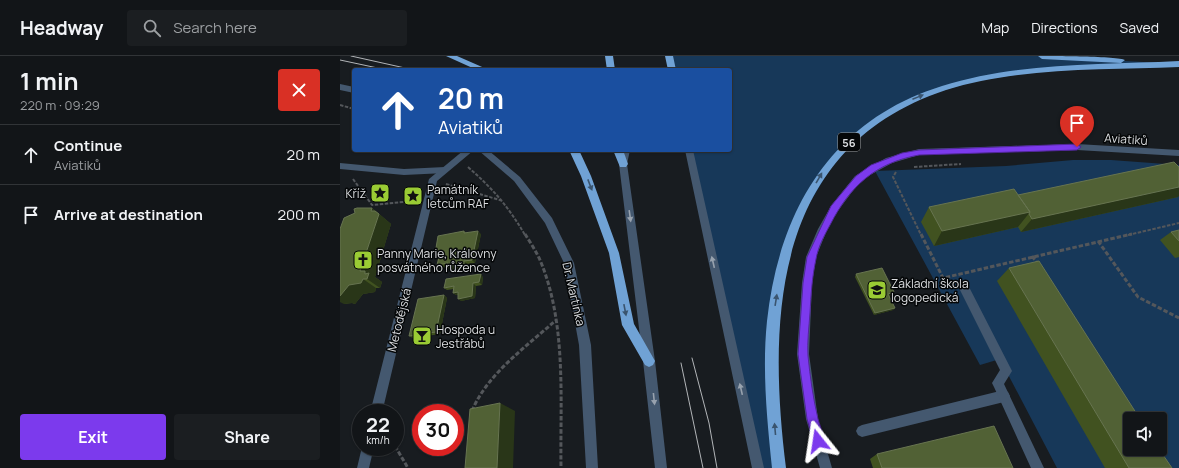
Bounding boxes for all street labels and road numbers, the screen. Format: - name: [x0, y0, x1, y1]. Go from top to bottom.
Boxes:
- street label: Aviatiků: [1104, 129, 1148, 149]
- road number: 56: [838, 133, 860, 151]
- street label: Dr. Martínka: [558, 260, 590, 328]
- street label: Metodějská: [383, 287, 415, 353]

